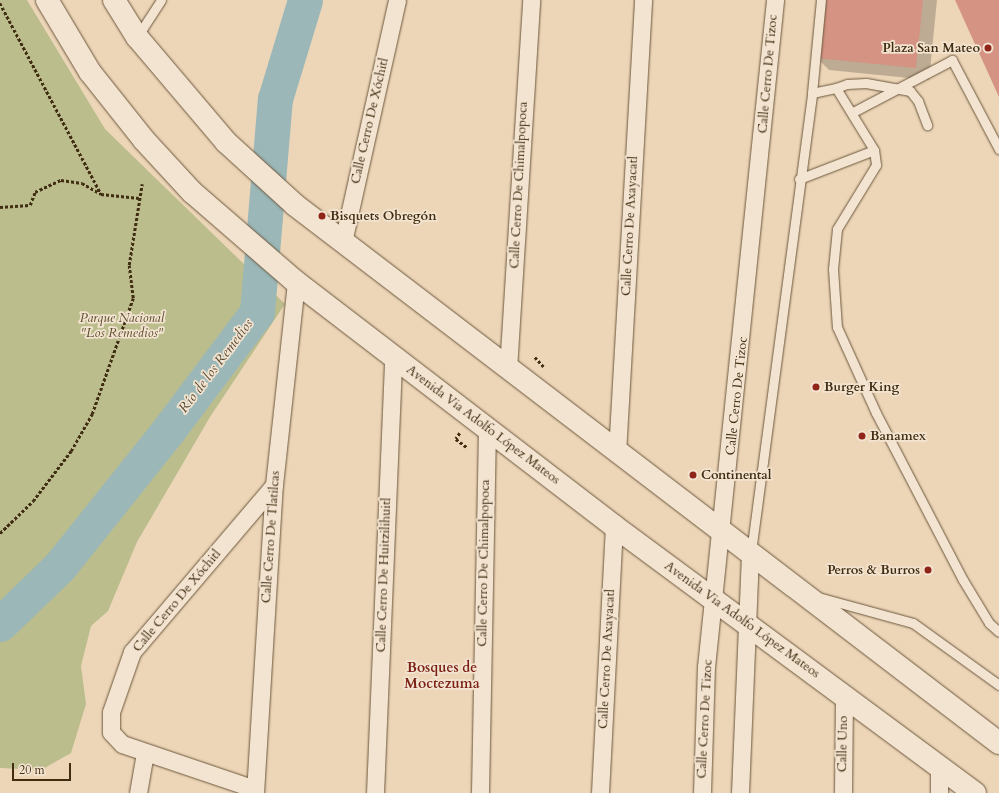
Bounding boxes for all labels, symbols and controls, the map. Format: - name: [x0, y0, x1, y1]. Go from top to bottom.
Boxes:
- street label: Calle Cerro De Tizoc: [755, 14, 781, 134]
- place label: Plaza San Mateo: [882, 40, 980, 56]
- marker: Plaza San Mateo: [983, 43, 993, 53]
- street label: Calle Cerro De Xóchitl: [348, 57, 392, 185]
- street label: Calle Cerro De Chimalpopoca: [507, 101, 531, 269]
- street label: Calle Cerro De Axayacatl: [619, 156, 641, 296]
- place label: Bisquets Obregón: [330, 208, 436, 224]
- marker: Bisquets Obregón: [317, 211, 327, 221]
- park label: Parque Nacional "Los Remedios": [80, 311, 164, 342]
- water label: Río de los Remedios: [175, 316, 257, 416]
- street label: Calle Cerro De Tizoc: [723, 336, 751, 456]
- street label: Avenida Via Adolfo López Mateos: [403, 362, 563, 488]
- place label: Burger King: [824, 379, 899, 395]
- marker: Burger King: [811, 382, 821, 392]
- place label: Banamex: [870, 428, 926, 444]
- marker: Banamex: [857, 431, 867, 441]
- place label: Continental: [701, 467, 772, 483]
- street label: Calle Cerro De Tlatilcas: [259, 470, 283, 604]
- marker: Continental: [688, 470, 698, 480]
- street label: Calle Cerro De Chimalpopoca: [475, 479, 493, 647]
- street label: Calle Cerro De Huitzilihuitl: [374, 497, 394, 653]
- street label: Calle Cerro De Xóchitl: [130, 547, 224, 655]
- street label: Avenida Via Adolfo López Mateos: [661, 558, 823, 682]
- place label: Perros & Burros: [827, 562, 920, 578]
- marker: Perros & Burros: [923, 565, 933, 575]
- street label: Calle Cerro De Axayacatl: [596, 589, 618, 729]
- street label: Calle Cerro De Tizoc: [694, 659, 716, 779]
- district label: Bosques de Moctezuma: [404, 660, 480, 692]
- street label: Calle Uno: [835, 716, 851, 772]
- scale bar: [14, 755, 73, 781]
- text: 20 m: [19, 762, 45, 778]

